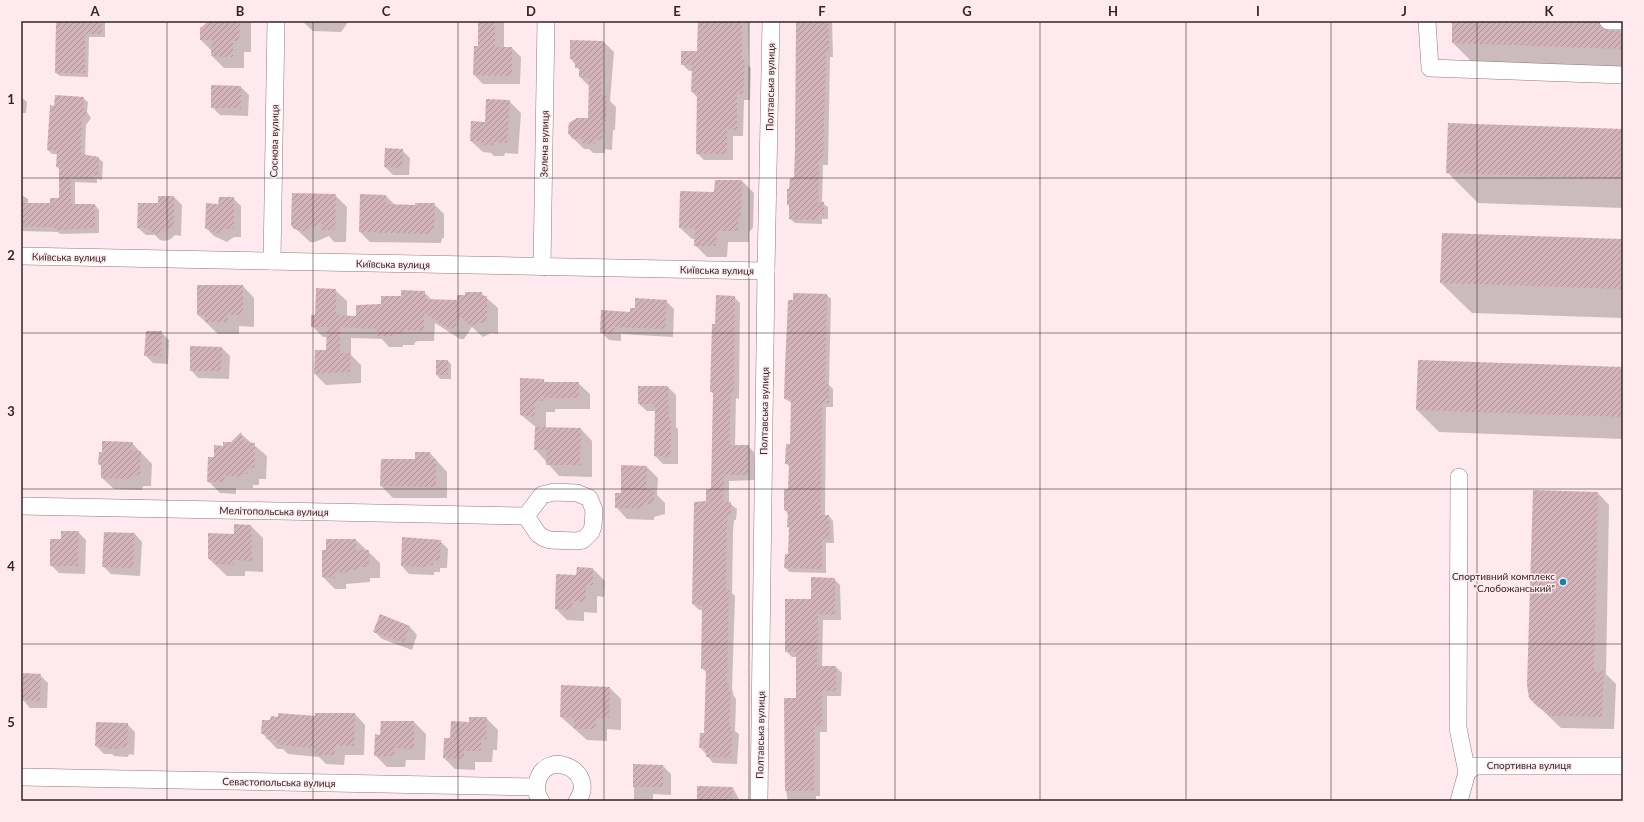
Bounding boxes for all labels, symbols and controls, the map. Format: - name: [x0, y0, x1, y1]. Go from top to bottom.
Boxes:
- text: A: [89, 3, 100, 19]
- text: B: [236, 3, 245, 19]
- text: C: [382, 3, 391, 19]
- text: D: [526, 3, 536, 19]
- text: E: [673, 3, 681, 19]
- text: F: [818, 3, 826, 19]
- text: G: [962, 3, 972, 19]
- text: H: [1108, 3, 1118, 19]
- text: I: [1256, 3, 1260, 19]
- text: J: [1401, 3, 1407, 19]
- text: K: [1545, 3, 1555, 19]
- street label: Полтавська вулиця: [763, 43, 777, 131]
- text: 1: [7, 91, 15, 107]
- street label: Соснова вулиця: [267, 104, 281, 178]
- street label: Зелена вулиця: [537, 110, 551, 178]
- text: 2: [7, 247, 15, 263]
- street label: Київська вулиця: [32, 250, 106, 264]
- street label: Київська вулиця: [356, 257, 430, 271]
- street label: Київська вулиця: [680, 263, 754, 277]
- street label: Полтавська вулиця: [757, 367, 771, 455]
- text: 3: [7, 403, 15, 419]
- street label: Мелітопольська вулиця: [219, 504, 329, 518]
- text: 4: [7, 558, 15, 574]
- place label: Спортивний комплекс "Слобожанський": [1452, 570, 1555, 594]
- marker: Спортивний комплекс "Слобожанський": [1558, 577, 1568, 587]
- street label: Полтавська вулиця: [753, 691, 767, 779]
- text: 5: [7, 714, 15, 730]
- street label: Спортивна вулиця: [1487, 759, 1571, 771]
- street label: Севастопольська вулиця: [222, 775, 336, 789]

